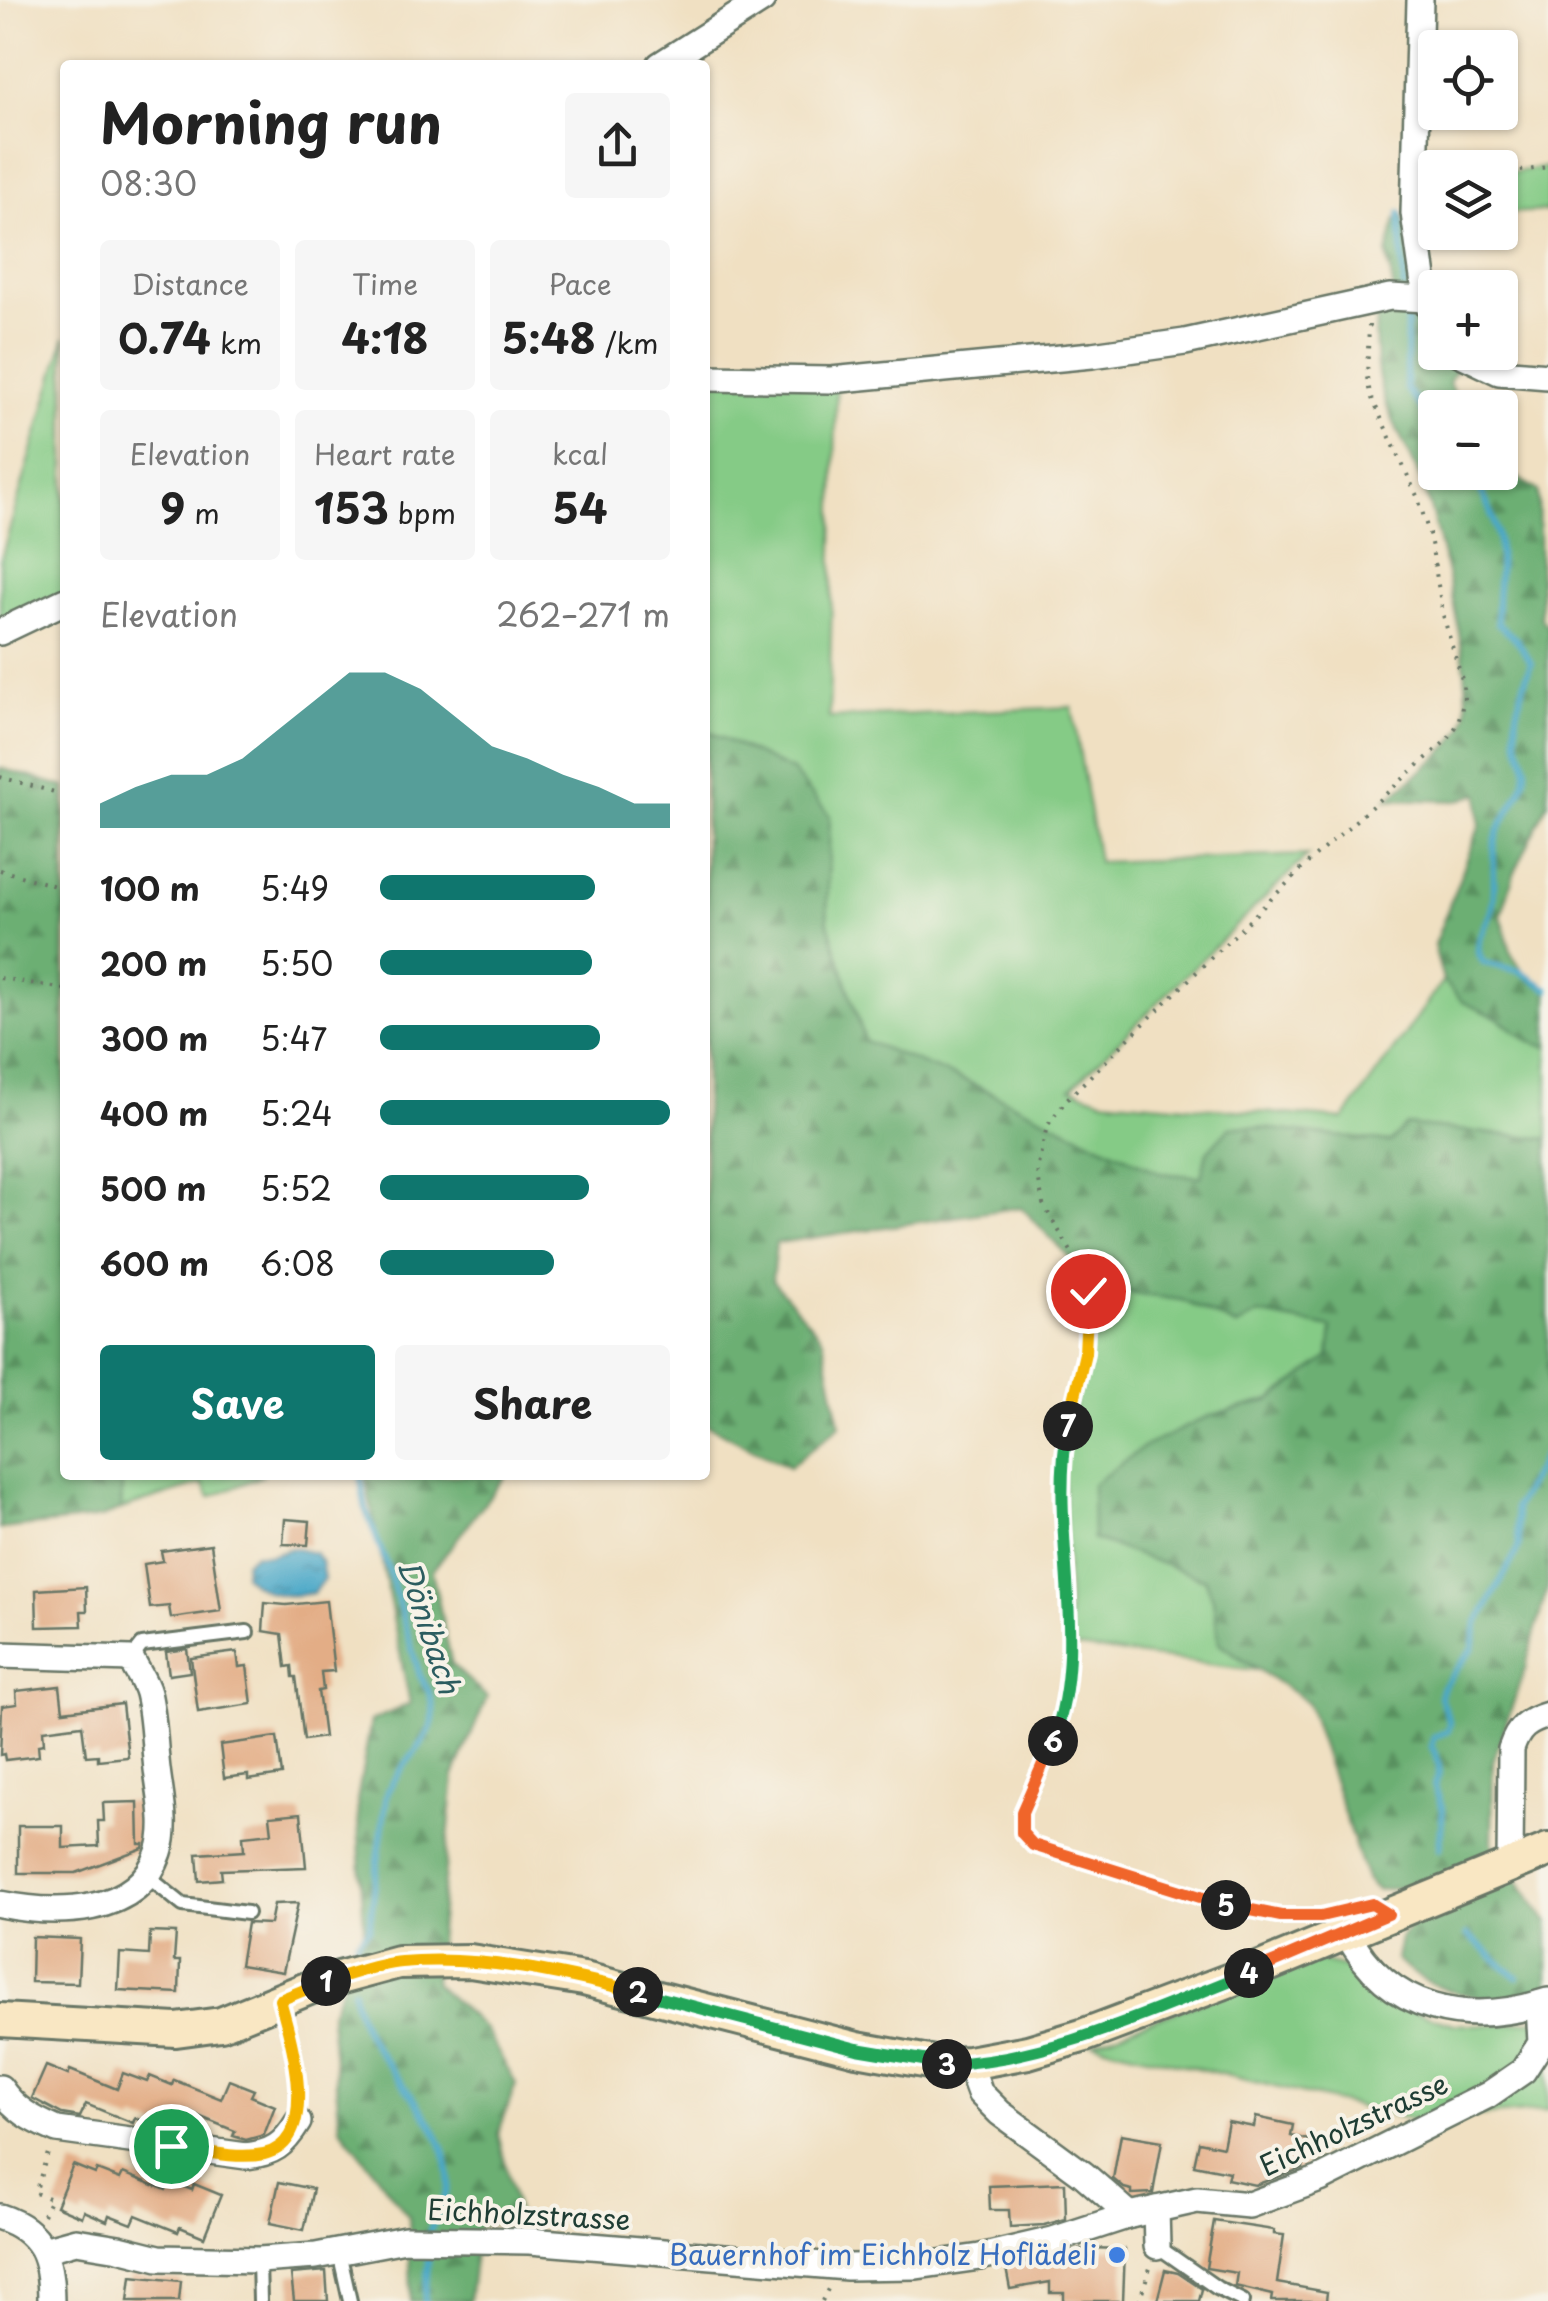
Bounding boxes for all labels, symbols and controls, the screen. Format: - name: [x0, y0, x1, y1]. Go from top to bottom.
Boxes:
- map controls: [1418, 30, 1518, 490]
- button: locate: [1418, 30, 1518, 130]
- text: Morning run: [100, 80, 442, 163]
- button: share: [565, 93, 670, 198]
- button: layers: [1418, 150, 1518, 250]
- text: 08:30: [100, 159, 197, 207]
- text: Distance: [131, 262, 249, 305]
- text: Time: [352, 262, 418, 305]
- text: Pace: [548, 262, 612, 305]
- button: +: [1418, 270, 1518, 370]
- text: 0.74: [118, 305, 211, 368]
- text: 4:18: [341, 305, 429, 368]
- text: 5:48: [501, 305, 596, 368]
- text: km: [211, 321, 262, 364]
- text: /km: [596, 321, 659, 364]
- button: −: [1418, 390, 1518, 490]
- text: Elevation: [130, 432, 250, 475]
- text: Heart rate: [314, 432, 456, 475]
- text: kcal: [552, 432, 608, 475]
- text: 9: [160, 475, 185, 538]
- text: 153: [314, 475, 389, 538]
- text: 54: [552, 475, 608, 538]
- text: m: [185, 491, 220, 534]
- text: bpm: [389, 491, 456, 534]
- text: Elevation: [100, 590, 238, 638]
- text: 262–271 m: [496, 590, 670, 638]
- text: 100 m: [100, 864, 200, 912]
- text: 5:49: [260, 864, 329, 912]
- text: 200 m: [100, 939, 207, 987]
- text: 5:50: [260, 939, 334, 987]
- text: 300 m: [100, 1014, 208, 1062]
- text: 5:47: [260, 1014, 327, 1062]
- text: 400 m: [100, 1089, 208, 1137]
- text: 5:24: [260, 1089, 333, 1137]
- text: 500 m: [100, 1164, 206, 1212]
- text: 5:52: [260, 1164, 332, 1212]
- text: 600 m: [100, 1239, 209, 1287]
- text: 6:08: [260, 1239, 335, 1287]
- pin: [1046, 1249, 1131, 1334]
- icon: check: [1061, 1264, 1116, 1319]
- button: Save: [100, 1345, 375, 1460]
- button: Share: [395, 1345, 670, 1460]
- pin: 7: [1043, 1401, 1093, 1451]
- text: 7: [1060, 1404, 1076, 1447]
- water label: Dönibach: [388, 1553, 473, 1699]
- pin: 6: [1028, 1716, 1078, 1766]
- text: 6: [1043, 1719, 1063, 1762]
- pin: 5: [1201, 1880, 1251, 1930]
- text: 5: [1217, 1883, 1235, 1926]
- pin: 4: [1224, 1948, 1274, 1998]
- text: 4: [1239, 1951, 1259, 1994]
- pin: 1: [301, 1956, 351, 2006]
- text: 1: [319, 1959, 333, 2002]
- pin: 2: [613, 1967, 663, 2017]
- text: 2: [628, 1970, 648, 2013]
- pin: 3: [922, 2039, 972, 2089]
- text: 3: [938, 2042, 956, 2085]
- street label: Eichholzstrasse: [1252, 2061, 1455, 2186]
- pin: [129, 2104, 214, 2189]
- icon: arrive: [144, 2119, 199, 2174]
- street label: Eichholzstrasse: [426, 2187, 632, 2240]
- place label: Bauernhof im Eichholz Hoflädeli: [669, 2232, 1097, 2275]
- marker: Bauernhof im Eichholz Hoflädeli: [1106, 2244, 1128, 2266]

